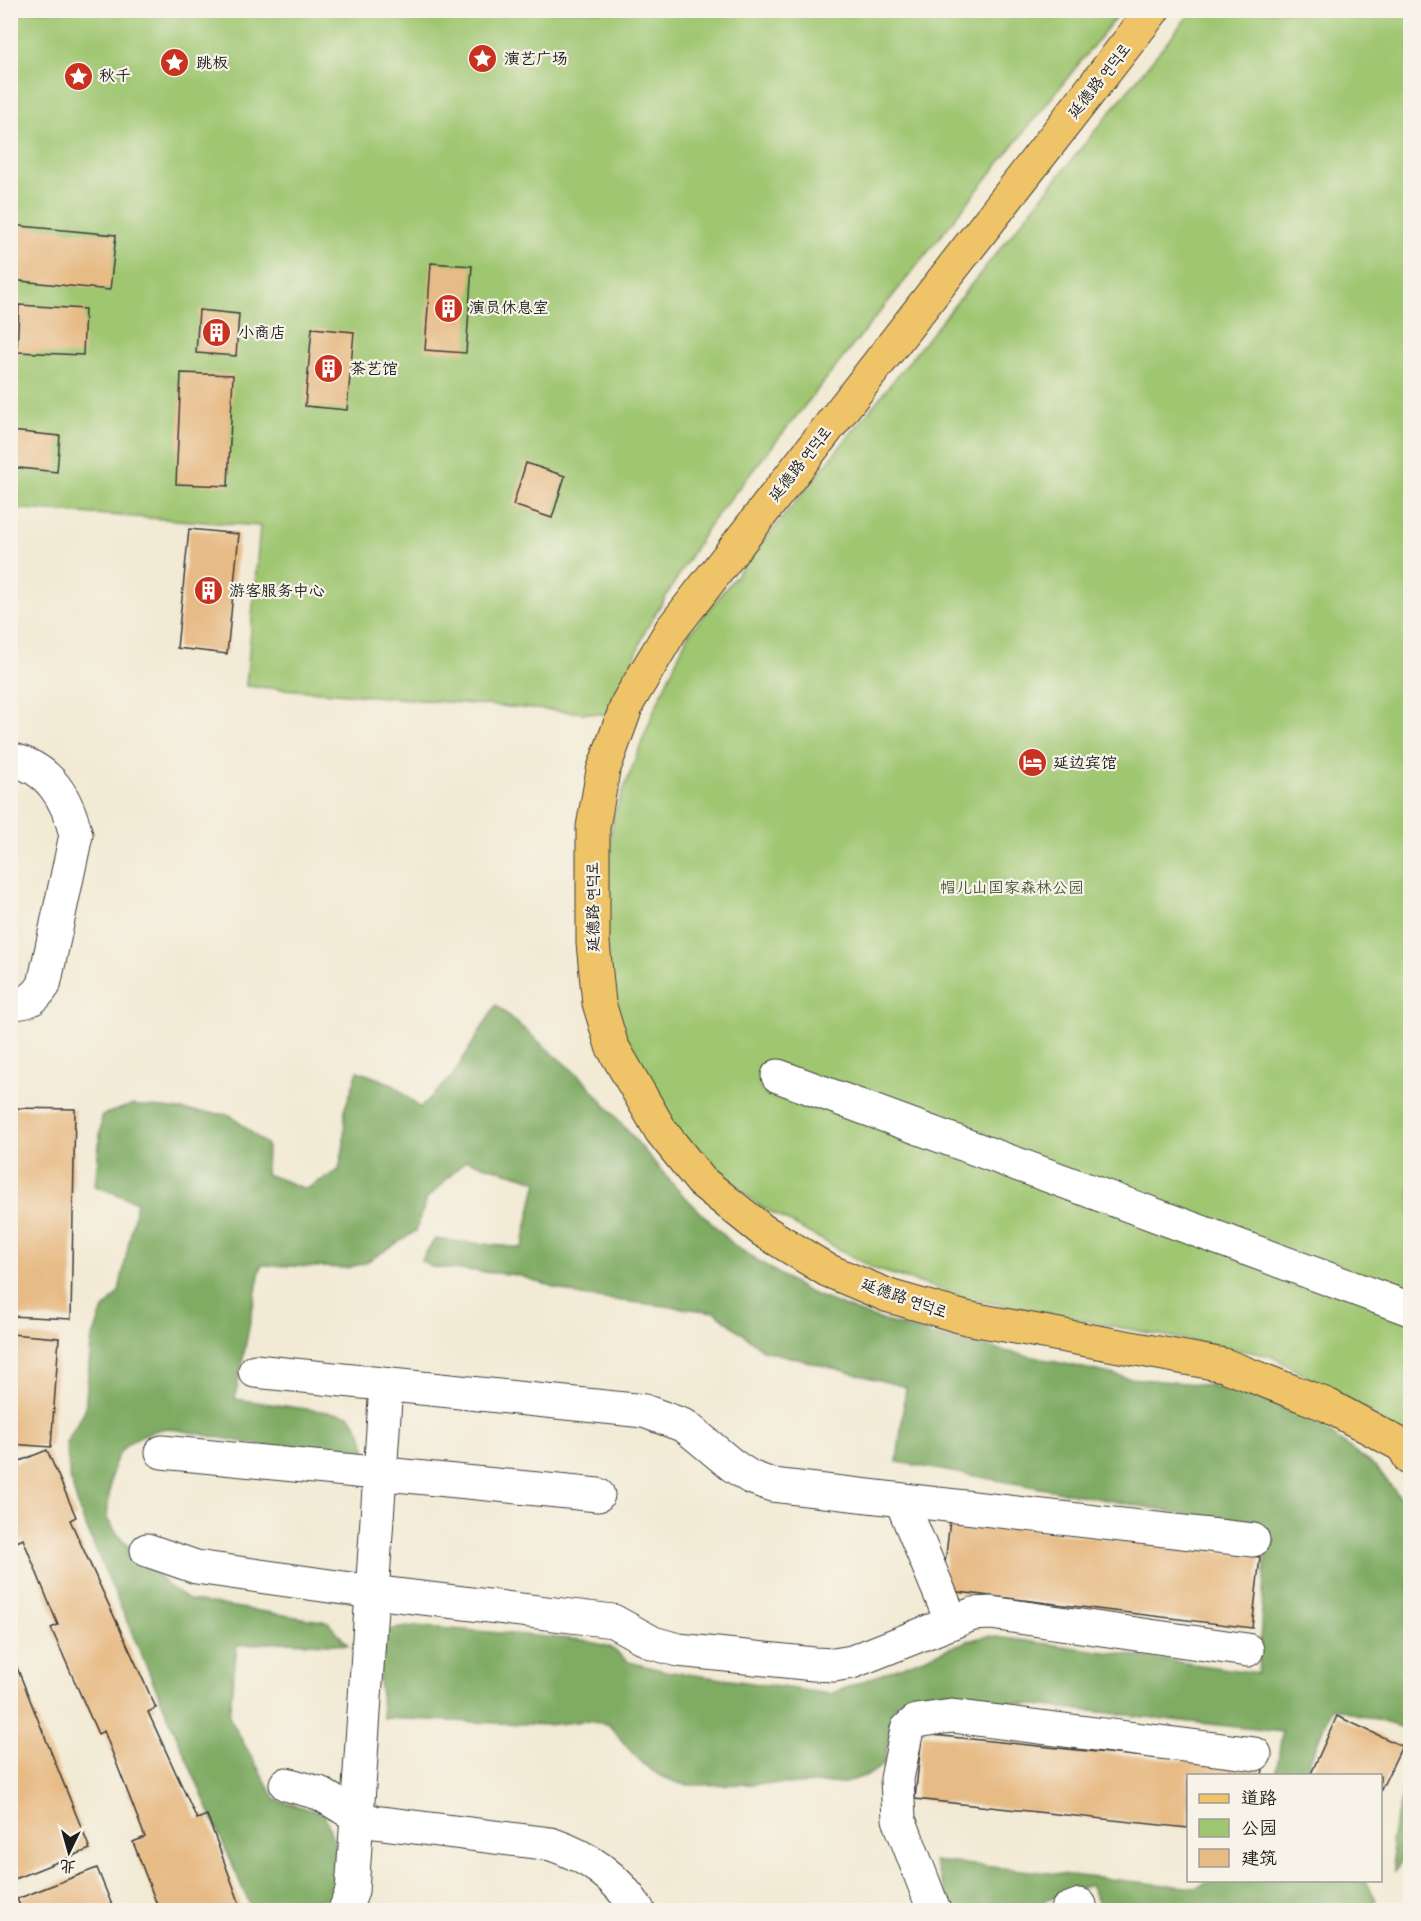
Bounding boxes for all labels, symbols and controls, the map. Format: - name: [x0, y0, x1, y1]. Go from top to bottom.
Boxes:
- street label: 延德路 연덕로: [1063, 39, 1135, 123]
- place icon: 演艺广场: [467, 43, 499, 75]
- place icon: 跳板: [159, 47, 191, 79]
- place label: 演艺广场: [504, 49, 568, 69]
- place label: 跳板: [196, 53, 228, 73]
- place icon: 秋千: [62, 60, 94, 92]
- place label: 秋千: [99, 66, 131, 86]
- building icon: 演员休息室: [432, 292, 464, 324]
- place label: 演员休息室: [469, 298, 549, 318]
- building icon: 小商店: [201, 317, 233, 349]
- place label: 小商店: [238, 323, 286, 343]
- building icon: 茶艺馆: [313, 353, 345, 385]
- place label: 茶艺馆: [350, 359, 398, 379]
- street label: 延德路 연덕로: [764, 422, 836, 506]
- building icon: 游客服务中心: [192, 575, 224, 607]
- place label: 游客服务中心: [229, 581, 325, 601]
- hotel icon: 延边宾馆: [1016, 747, 1048, 779]
- place label: 延边宾馆: [1053, 753, 1117, 773]
- street label: 延德路 연덕로: [582, 862, 604, 952]
- park label: 帽儿山国家森林公园: [940, 878, 1084, 898]
- street label: 延德路 연덕로: [858, 1274, 950, 1322]
- legend: [1187, 1774, 1382, 1882]
- text: 道路: [1241, 1787, 1277, 1810]
- text: 公园: [1241, 1817, 1277, 1840]
- north arrow: [39, 1822, 99, 1882]
- text: 建筑: [1241, 1847, 1277, 1870]
- text: 北: [59, 1855, 77, 1877]

